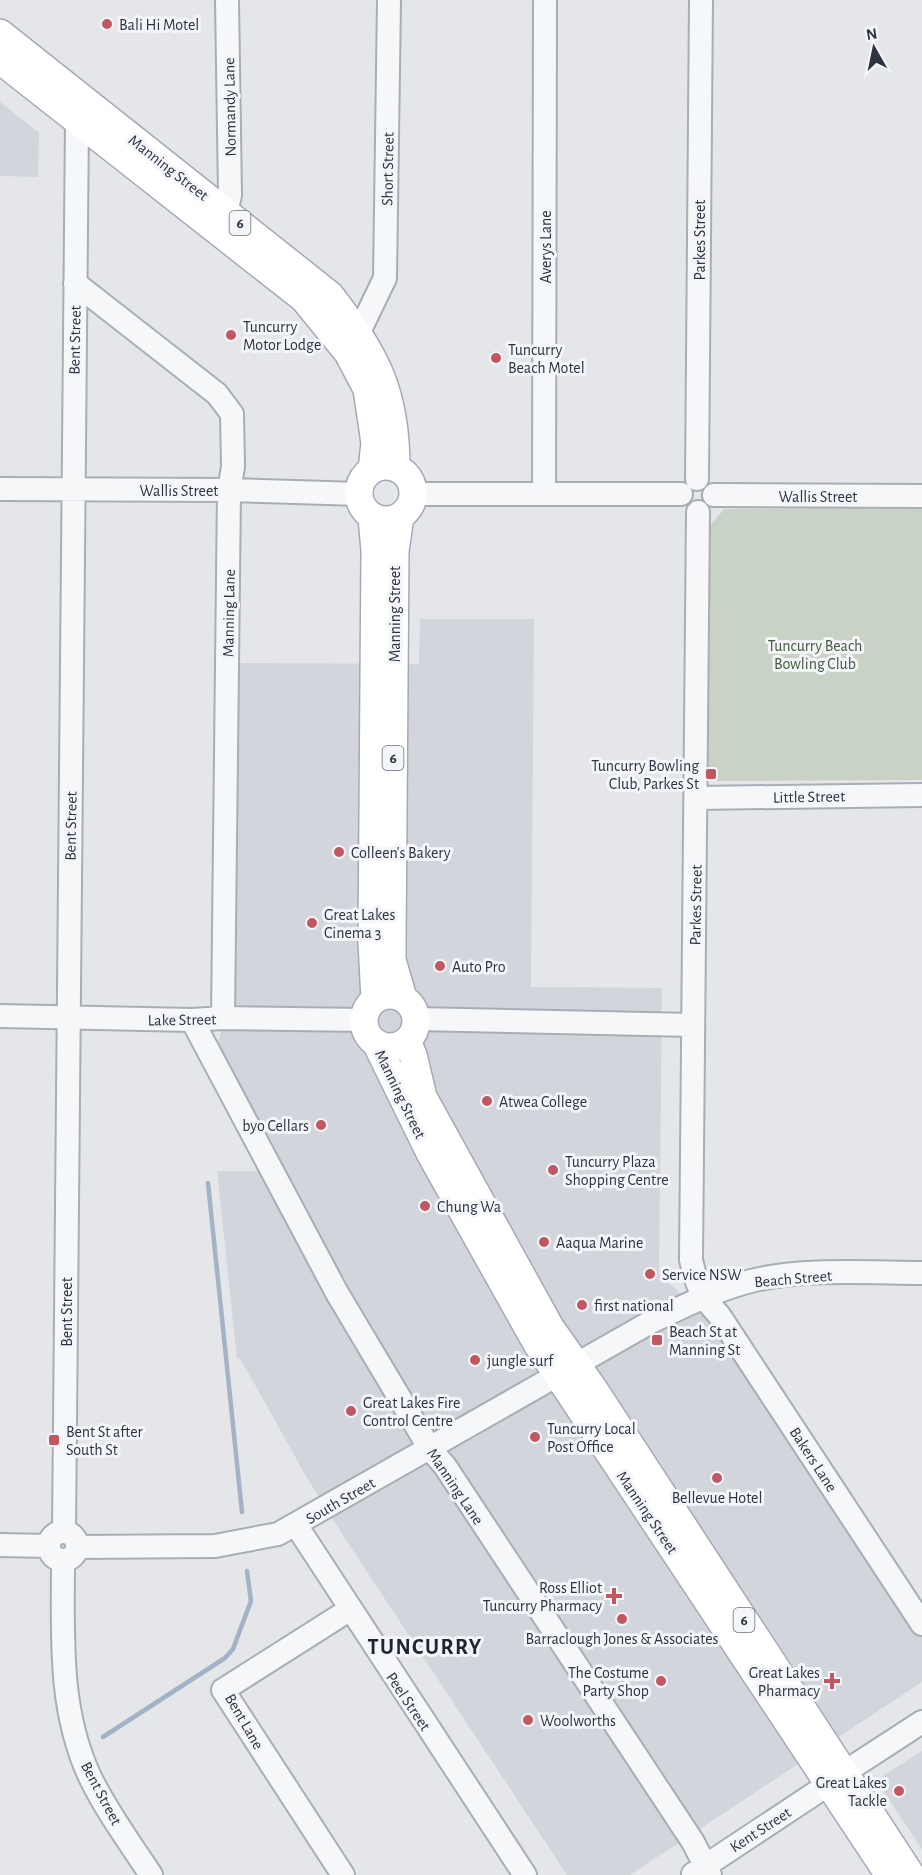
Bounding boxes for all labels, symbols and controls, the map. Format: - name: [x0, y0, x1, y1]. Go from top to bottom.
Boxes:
- marker: Bali Hi Motel: [100, 17, 114, 31]
- place label: Bali Hi Motel: [119, 17, 199, 33]
- north arrow: [844, 18, 904, 78]
- text: N: [865, 25, 879, 43]
- street label: Normandy Lane: [221, 57, 240, 157]
- street label: Manning Street: [126, 132, 211, 204]
- street label: Short Street: [379, 132, 397, 206]
- street label: Parkes Street: [692, 200, 708, 280]
- street label: Averys Lane: [538, 210, 555, 284]
- road number: 6: [230, 211, 250, 235]
- street label: Bent Street: [66, 305, 84, 375]
- place label: Tuncurry Motor Lodge: [243, 319, 321, 353]
- marker: Tuncurry Motor Lodge: [224, 328, 238, 342]
- place label: Tuncurry Beach Motel: [508, 342, 585, 376]
- marker: Tuncurry Beach Motel: [489, 351, 503, 365]
- street label: Wallis Street: [140, 483, 218, 499]
- street label: Wallis Street: [779, 489, 857, 505]
- street label: Manning Street: [387, 566, 403, 662]
- street label: Manning Lane: [220, 569, 238, 657]
- park label: Tuncurry Beach Bowling Club: [768, 638, 862, 672]
- road number: 6: [382, 746, 404, 770]
- place label: Tuncurry Bowling Club, Parkes St: [591, 758, 699, 792]
- marker: Tuncurry Bowling Club, Parkes St: [704, 767, 718, 781]
- street label: Little Street: [773, 788, 845, 806]
- street label: Bent Street: [62, 791, 80, 861]
- marker: Colleen's Bakery: [332, 845, 346, 859]
- place label: Colleen's Bakery: [351, 845, 451, 862]
- street label: Parkes Street: [687, 864, 705, 946]
- place label: Great Lakes Cinema 3: [324, 907, 395, 941]
- marker: Great Lakes Cinema 3: [305, 916, 319, 930]
- marker: Auto Pro: [433, 959, 447, 973]
- place label: Auto Pro: [452, 959, 506, 975]
- street label: Lake Street: [147, 1011, 217, 1029]
- street label: Manning Street: [372, 1048, 428, 1141]
- marker: Atwea College: [480, 1094, 494, 1108]
- place label: Atwea College: [499, 1094, 587, 1110]
- place label: byo Cellars: [242, 1118, 309, 1135]
- marker: byo Cellars: [314, 1118, 328, 1132]
- place label: Tuncurry Plaza Shopping Centre: [565, 1154, 669, 1188]
- marker: Tuncurry Plaza Shopping Centre: [546, 1163, 560, 1177]
- marker: Chung Wa: [418, 1199, 432, 1213]
- place label: Chung Wa: [437, 1199, 501, 1215]
- marker: Aaqua Marine: [537, 1235, 551, 1249]
- place label: Aaqua Marine: [556, 1235, 643, 1251]
- marker: Service NSW: [643, 1267, 657, 1281]
- place label: Service NSW: [662, 1267, 742, 1283]
- street label: Beach Street: [754, 1268, 833, 1290]
- street label: Bent Street: [59, 1277, 75, 1347]
- marker: first national: [575, 1298, 589, 1312]
- place label: first national: [594, 1298, 674, 1314]
- place label: Beach St at Manning St: [669, 1324, 740, 1358]
- marker: Beach St at Manning St: [650, 1333, 664, 1347]
- marker: jungle surf: [468, 1353, 482, 1367]
- place label: jungle surf: [487, 1353, 554, 1370]
- place label: Great Lakes Fire Control Centre: [363, 1395, 460, 1429]
- marker: Great Lakes Fire Control Centre: [344, 1404, 358, 1418]
- place label: Tuncurry Local Post Office: [547, 1421, 636, 1455]
- place label: Bent St after South St: [66, 1424, 144, 1458]
- street label: Bakers Lane: [786, 1424, 840, 1495]
- marker: Tuncurry Local Post Office: [528, 1430, 542, 1444]
- marker: Bent St after South St: [47, 1433, 61, 1447]
- street label: Manning Lane: [424, 1446, 486, 1528]
- street label: Manning Street: [614, 1468, 681, 1557]
- marker: Bellevue Hotel: [710, 1471, 724, 1485]
- street label: South Street: [303, 1475, 378, 1527]
- place label: Bellevue Hotel: [672, 1490, 762, 1506]
- place label: Ross Elliot Tuncurry Pharmacy: [483, 1580, 602, 1615]
- marker: Ross Elliot Tuncurry Pharmacy: [607, 1589, 621, 1603]
- road number: 6: [734, 1608, 754, 1632]
- marker: Barraclough Jones & Associates: [615, 1612, 629, 1626]
- place label: Barraclough Jones & Associates: [525, 1631, 719, 1647]
- district label: TUNCURRY: [367, 1636, 483, 1658]
- place label: The Costume Party Shop: [568, 1665, 649, 1700]
- place label: Great Lakes Pharmacy: [749, 1665, 820, 1700]
- street label: Peel Street: [383, 1669, 433, 1734]
- marker: The Costume Party Shop: [654, 1674, 668, 1688]
- marker: Great Lakes Pharmacy: [825, 1674, 839, 1688]
- street label: Bent Lane: [222, 1691, 266, 1752]
- marker: Woolworths: [521, 1713, 535, 1727]
- place label: Woolworths: [540, 1713, 616, 1729]
- street label: Bent Street: [78, 1759, 124, 1828]
- place label: Great Lakes Tackle: [816, 1775, 887, 1809]
- marker: Great Lakes Tackle: [892, 1784, 906, 1798]
- street label: Kent Street: [727, 1804, 794, 1855]

